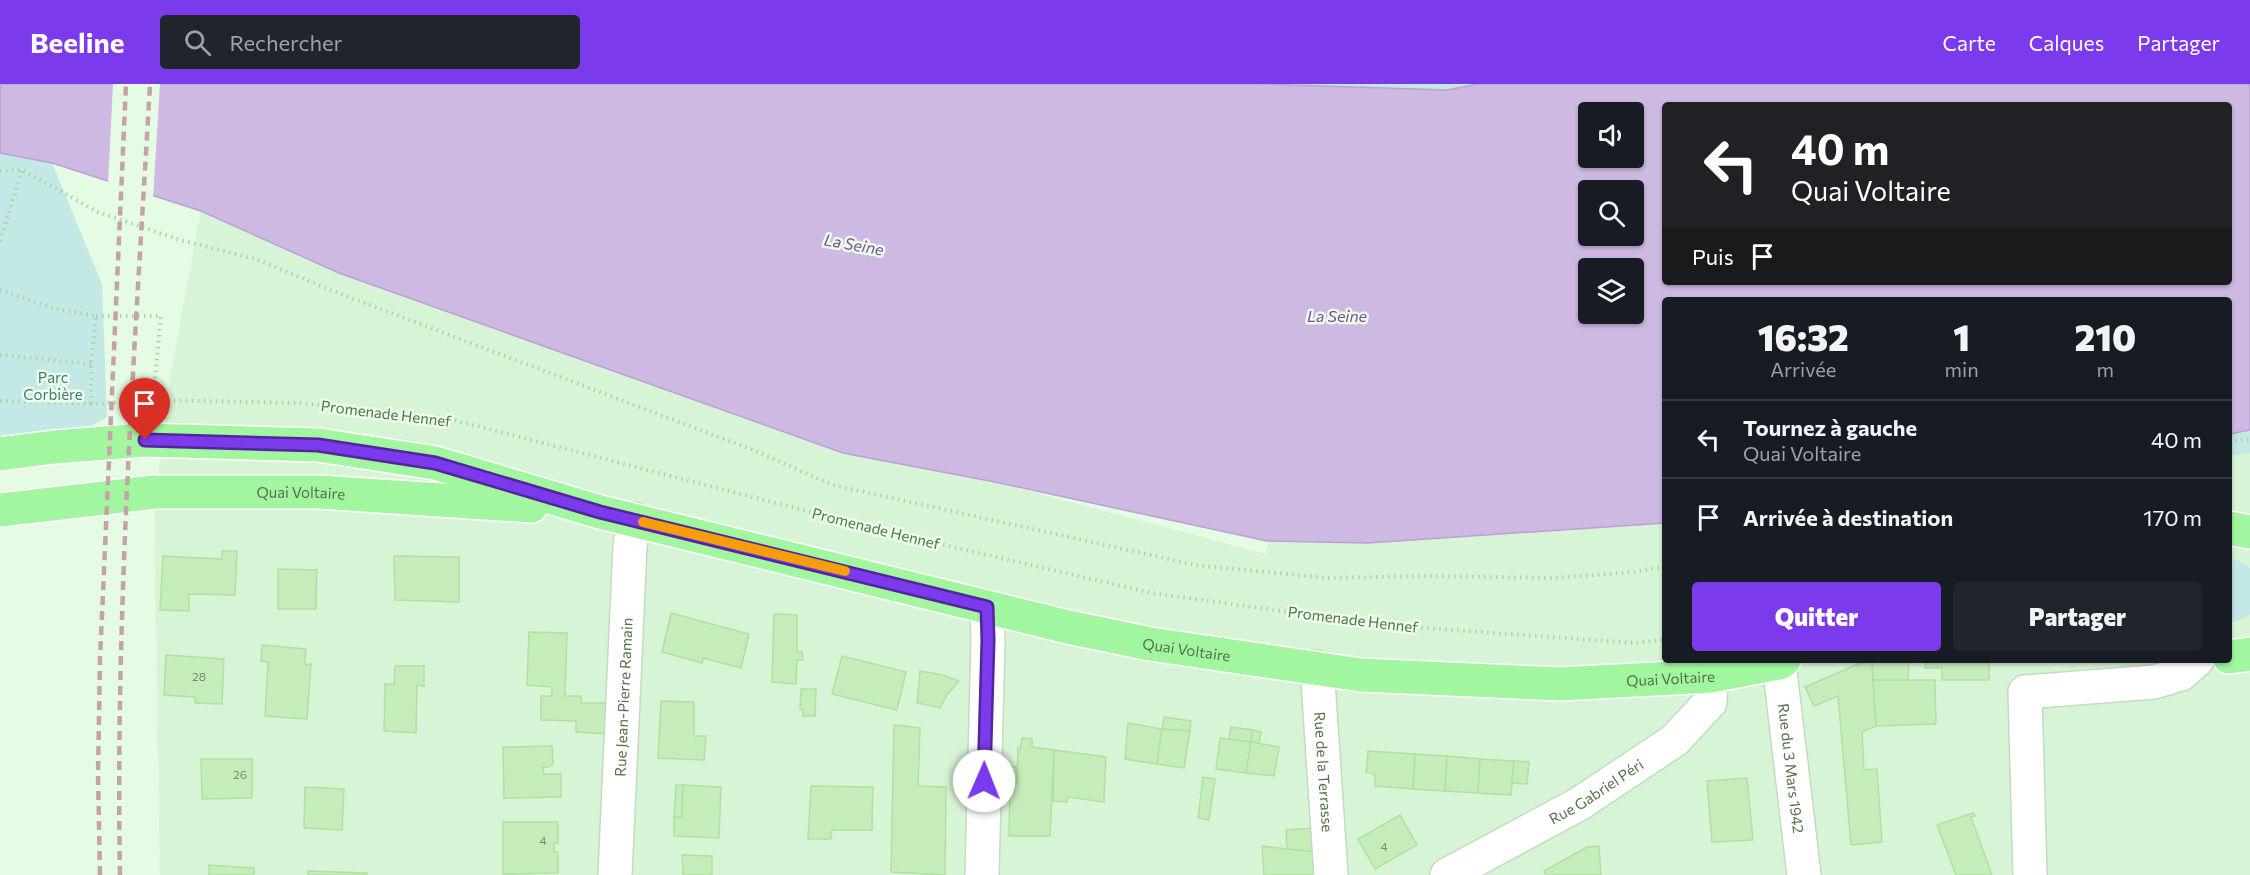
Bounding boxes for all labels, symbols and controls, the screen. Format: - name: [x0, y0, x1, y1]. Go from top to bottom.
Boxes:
- search box: [160, 15, 580, 69]
- text: Beeline: [30, 25, 124, 59]
- icon: search: [181, 26, 214, 59]
- text: Rechercher: [229, 29, 342, 56]
- text: Carte: [1943, 30, 1996, 55]
- text: Calques: [2029, 30, 2104, 55]
- text: Partager: [2137, 30, 2220, 55]
- map controls: [1578, 102, 1644, 324]
- button: sound: [1578, 102, 1644, 168]
- text: 40 m: [1791, 122, 1889, 174]
- icon: left: [1692, 126, 1770, 204]
- text: Quai Voltaire: [1791, 174, 1951, 207]
- button: search: [1578, 180, 1644, 246]
- water label: La Seine: [823, 229, 886, 259]
- icon: arrive: [1746, 240, 1779, 273]
- text: Puis: [1692, 243, 1734, 270]
- button: layers: [1578, 258, 1644, 324]
- water label: La Seine: [1307, 306, 1368, 325]
- text: 16:32: [1758, 314, 1849, 358]
- text: 1: [1953, 314, 1970, 358]
- text: 210: [2074, 314, 2136, 358]
- text: Arrivée: [1770, 357, 1836, 381]
- text: min: [1945, 357, 1979, 381]
- text: m: [2097, 357, 2114, 381]
- park label: Parc Corbière: [23, 368, 83, 403]
- pin: [119, 378, 170, 440]
- icon: arrive: [128, 387, 161, 420]
- street label: Promenade Hennef: [320, 396, 452, 430]
- text: Tournez à gauche: [1743, 414, 1917, 441]
- icon: left: [1692, 423, 1725, 456]
- text: 40 m: [2151, 426, 2202, 453]
- text: Quai Voltaire: [1743, 441, 1861, 465]
- street label: Quai Voltaire: [257, 483, 346, 503]
- icon: arrive: [1692, 501, 1725, 534]
- street label: Promenade Hennef: [810, 503, 942, 553]
- text: Arrivée à destination: [1743, 504, 1953, 531]
- text: 170 m: [2143, 504, 2202, 531]
- button: Quitter: [1692, 582, 1941, 651]
- button: Partager: [1953, 582, 2202, 651]
- street label: Promenade Hennef: [1287, 602, 1419, 636]
- street label: Rue Jean-Pierre Ramain: [610, 617, 636, 777]
- street label: Quai Voltaire: [1141, 634, 1232, 665]
- street label: Quai Voltaire: [1626, 667, 1715, 689]
- house number: 28: [192, 669, 206, 683]
- street label: Rue du 3 Mars 1942: [1775, 702, 1808, 834]
- street label: Rue de la Terrasse: [1311, 711, 1337, 833]
- position arrow: [952, 749, 1016, 813]
- street label: Rue Gabriel Péri: [1546, 755, 1647, 828]
- house number: 26: [233, 767, 247, 781]
- house number: 4: [539, 833, 547, 847]
- house number: 4: [1380, 839, 1388, 853]

